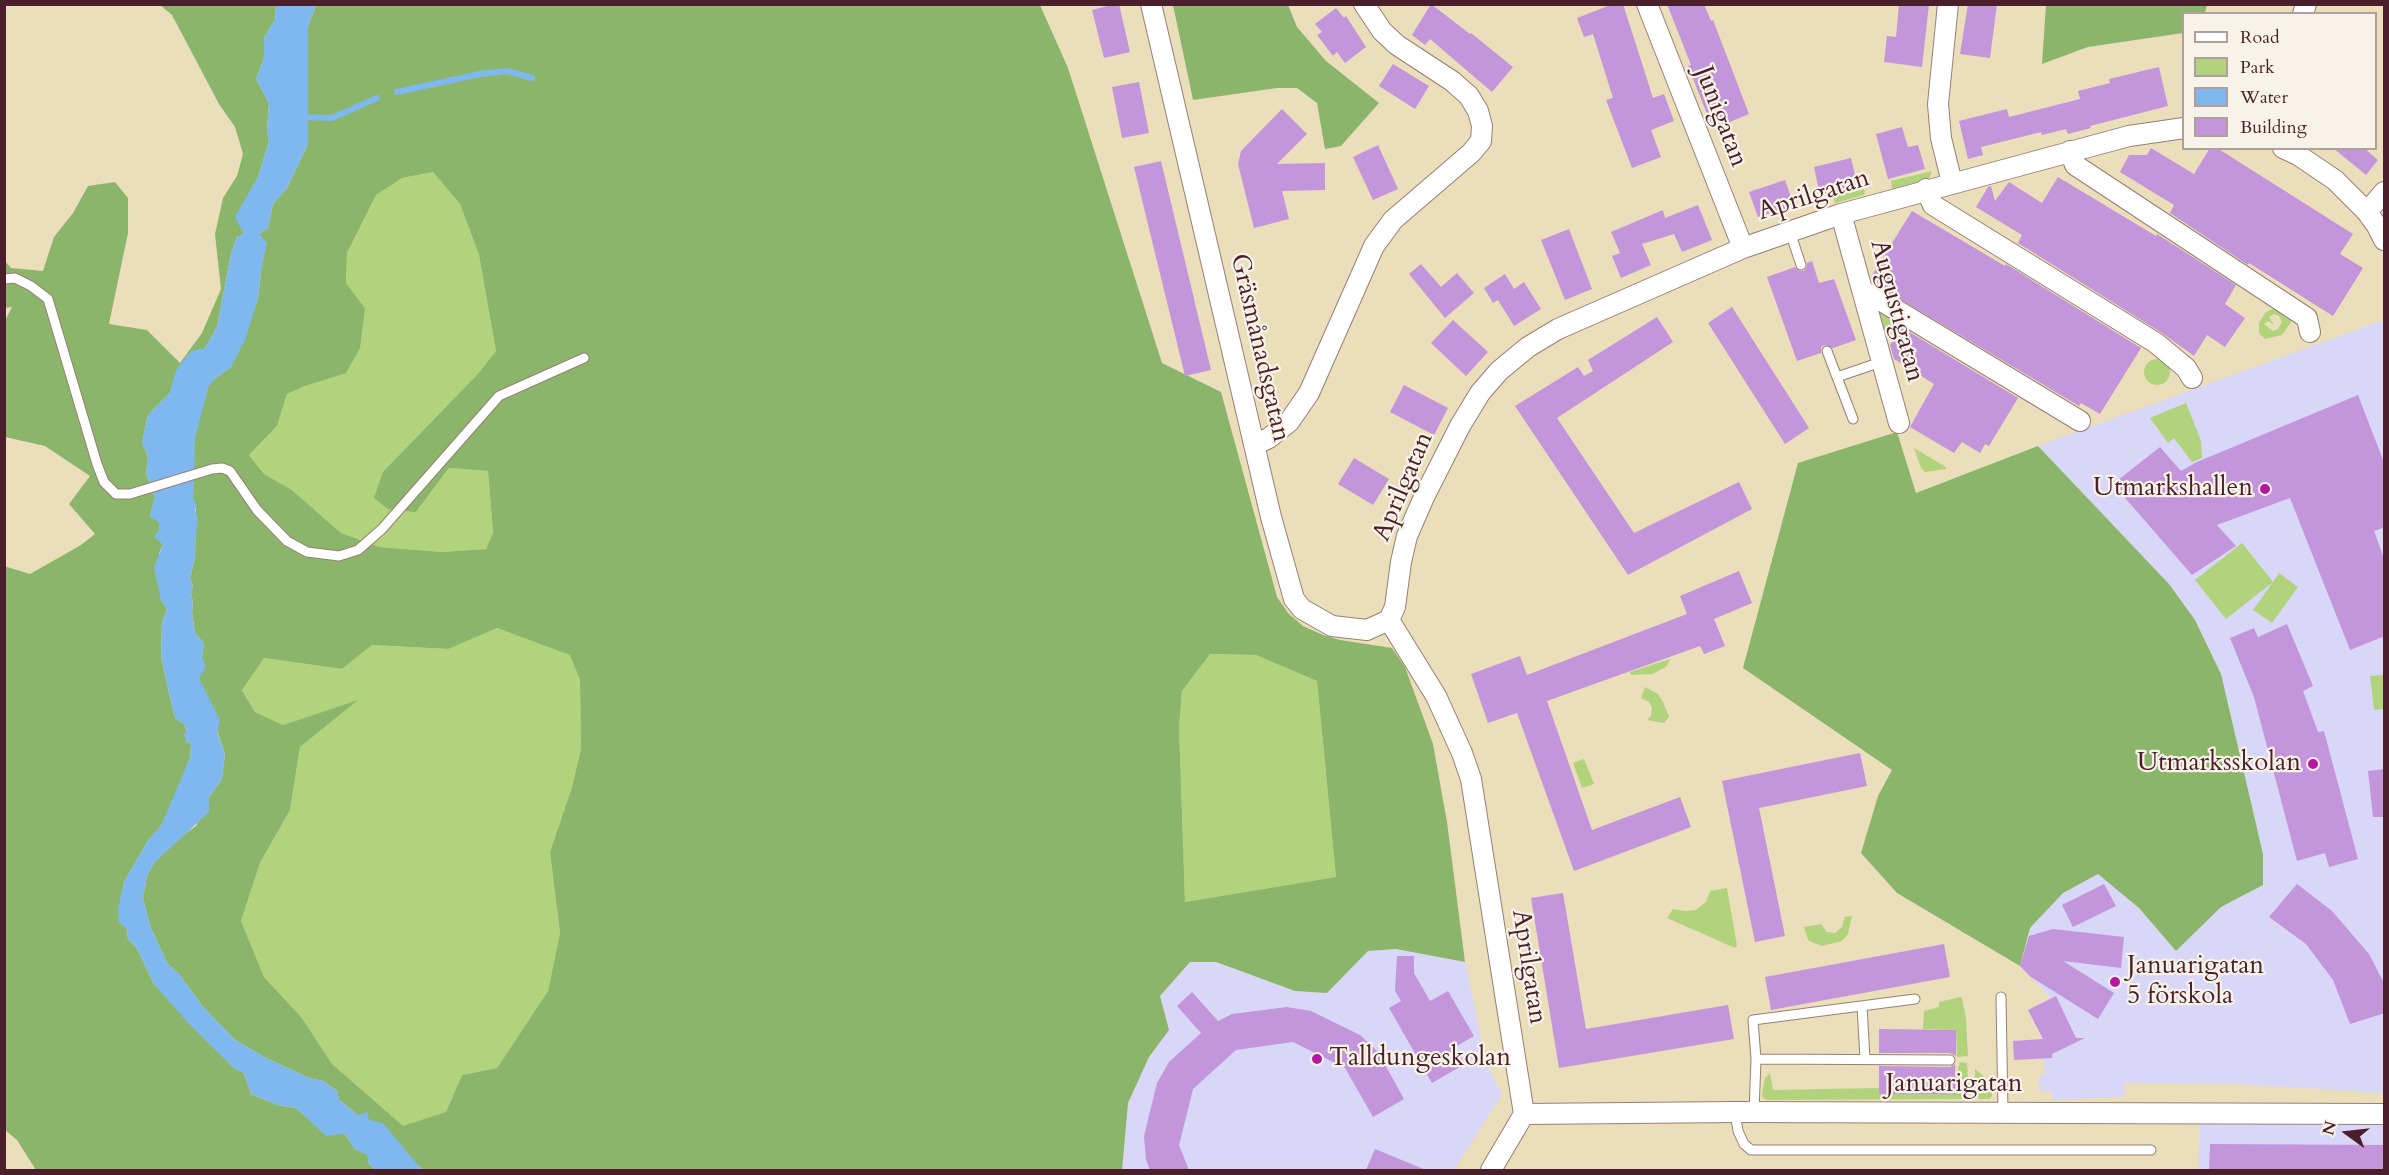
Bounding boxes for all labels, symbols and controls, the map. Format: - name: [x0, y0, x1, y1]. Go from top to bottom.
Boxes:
- legend: [2182, 12, 2377, 150]
- text: Road: [2240, 25, 2280, 50]
- text: Park: [2240, 55, 2275, 80]
- street label: Junigatan: [1687, 62, 1753, 172]
- text: Water: [2240, 85, 2288, 110]
- text: Building: [2240, 115, 2307, 140]
- street label: Aprilgatan: [1754, 163, 1874, 229]
- street label: Augustigatan: [1862, 237, 1930, 385]
- street label: Gräsmånadsgatan: [1222, 251, 1296, 445]
- street label: Aprilgatan: [1367, 428, 1441, 546]
- place label: Utmarkshallen: [2093, 473, 2253, 505]
- marker: Utmarkshallen: [2258, 482, 2272, 496]
- place label: Utmarksskolan: [2137, 748, 2301, 780]
- marker: Utmarksskolan: [2306, 757, 2320, 771]
- street label: Aprilgatan: [1504, 907, 1552, 1027]
- place label: Januarigatan 5 förskola: [2127, 951, 2264, 1012]
- marker: Januarigatan 5 förskola: [2108, 975, 2122, 989]
- place label: Talldungeskolan: [1329, 1043, 1511, 1075]
- marker: Talldungeskolan: [1310, 1052, 1324, 1066]
- street label: Januarigatan: [1885, 1069, 2023, 1101]
- north arrow: [2317, 1103, 2377, 1163]
- text: N: [2317, 1119, 2342, 1138]

